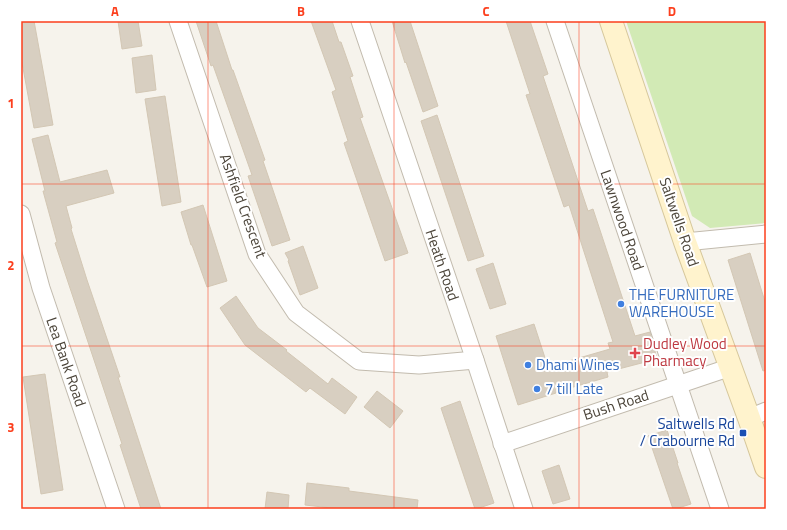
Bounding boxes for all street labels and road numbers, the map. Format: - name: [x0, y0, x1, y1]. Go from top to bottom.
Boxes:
- street label: Ashfield Crescent: [214, 150, 273, 262]
- street label: Lawnwood Road: [595, 166, 650, 273]
- street label: Saltwells Road: [653, 174, 705, 270]
- street label: Heath Road: [420, 226, 465, 304]
- street label: Lea Bank Road: [40, 314, 93, 410]
- street label: Bush Road: [580, 383, 652, 426]

